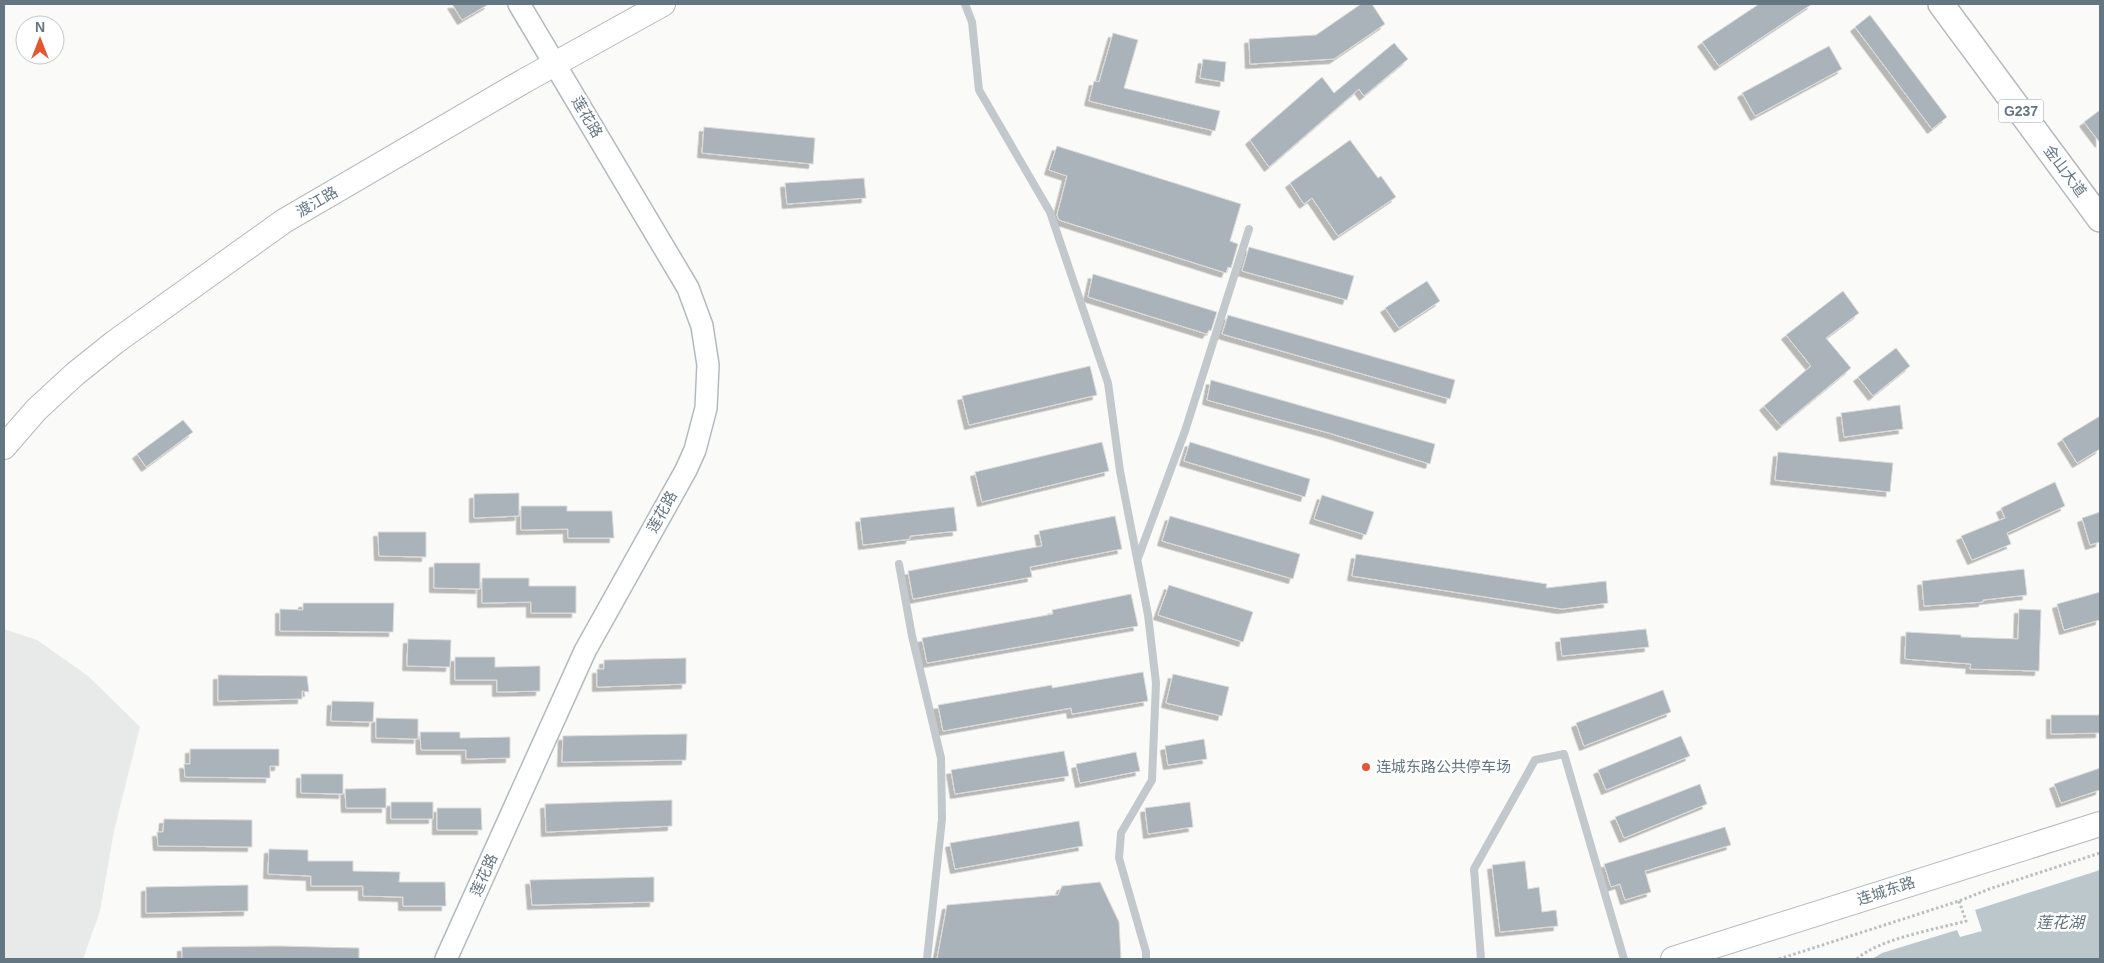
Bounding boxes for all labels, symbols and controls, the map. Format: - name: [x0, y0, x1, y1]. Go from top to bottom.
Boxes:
- north arrow: [15, 15, 65, 65]
- text: N: [35, 19, 45, 35]
- street label: 莲花路: [569, 93, 606, 140]
- road number: G237: [1998, 100, 2044, 122]
- street label: 金山大道: [2041, 142, 2090, 200]
- street label: 渡江路: [293, 183, 340, 220]
- street label: 莲花路: [643, 488, 680, 536]
- place label: 连城东路公共停车场: [1376, 758, 1511, 775]
- marker: 连城东路公共停车场: [1360, 761, 1372, 773]
- street label: 莲花路: [467, 851, 500, 899]
- street label: 连城东路: [1855, 873, 1917, 908]
- water label: 莲花湖: [2036, 914, 2087, 931]

